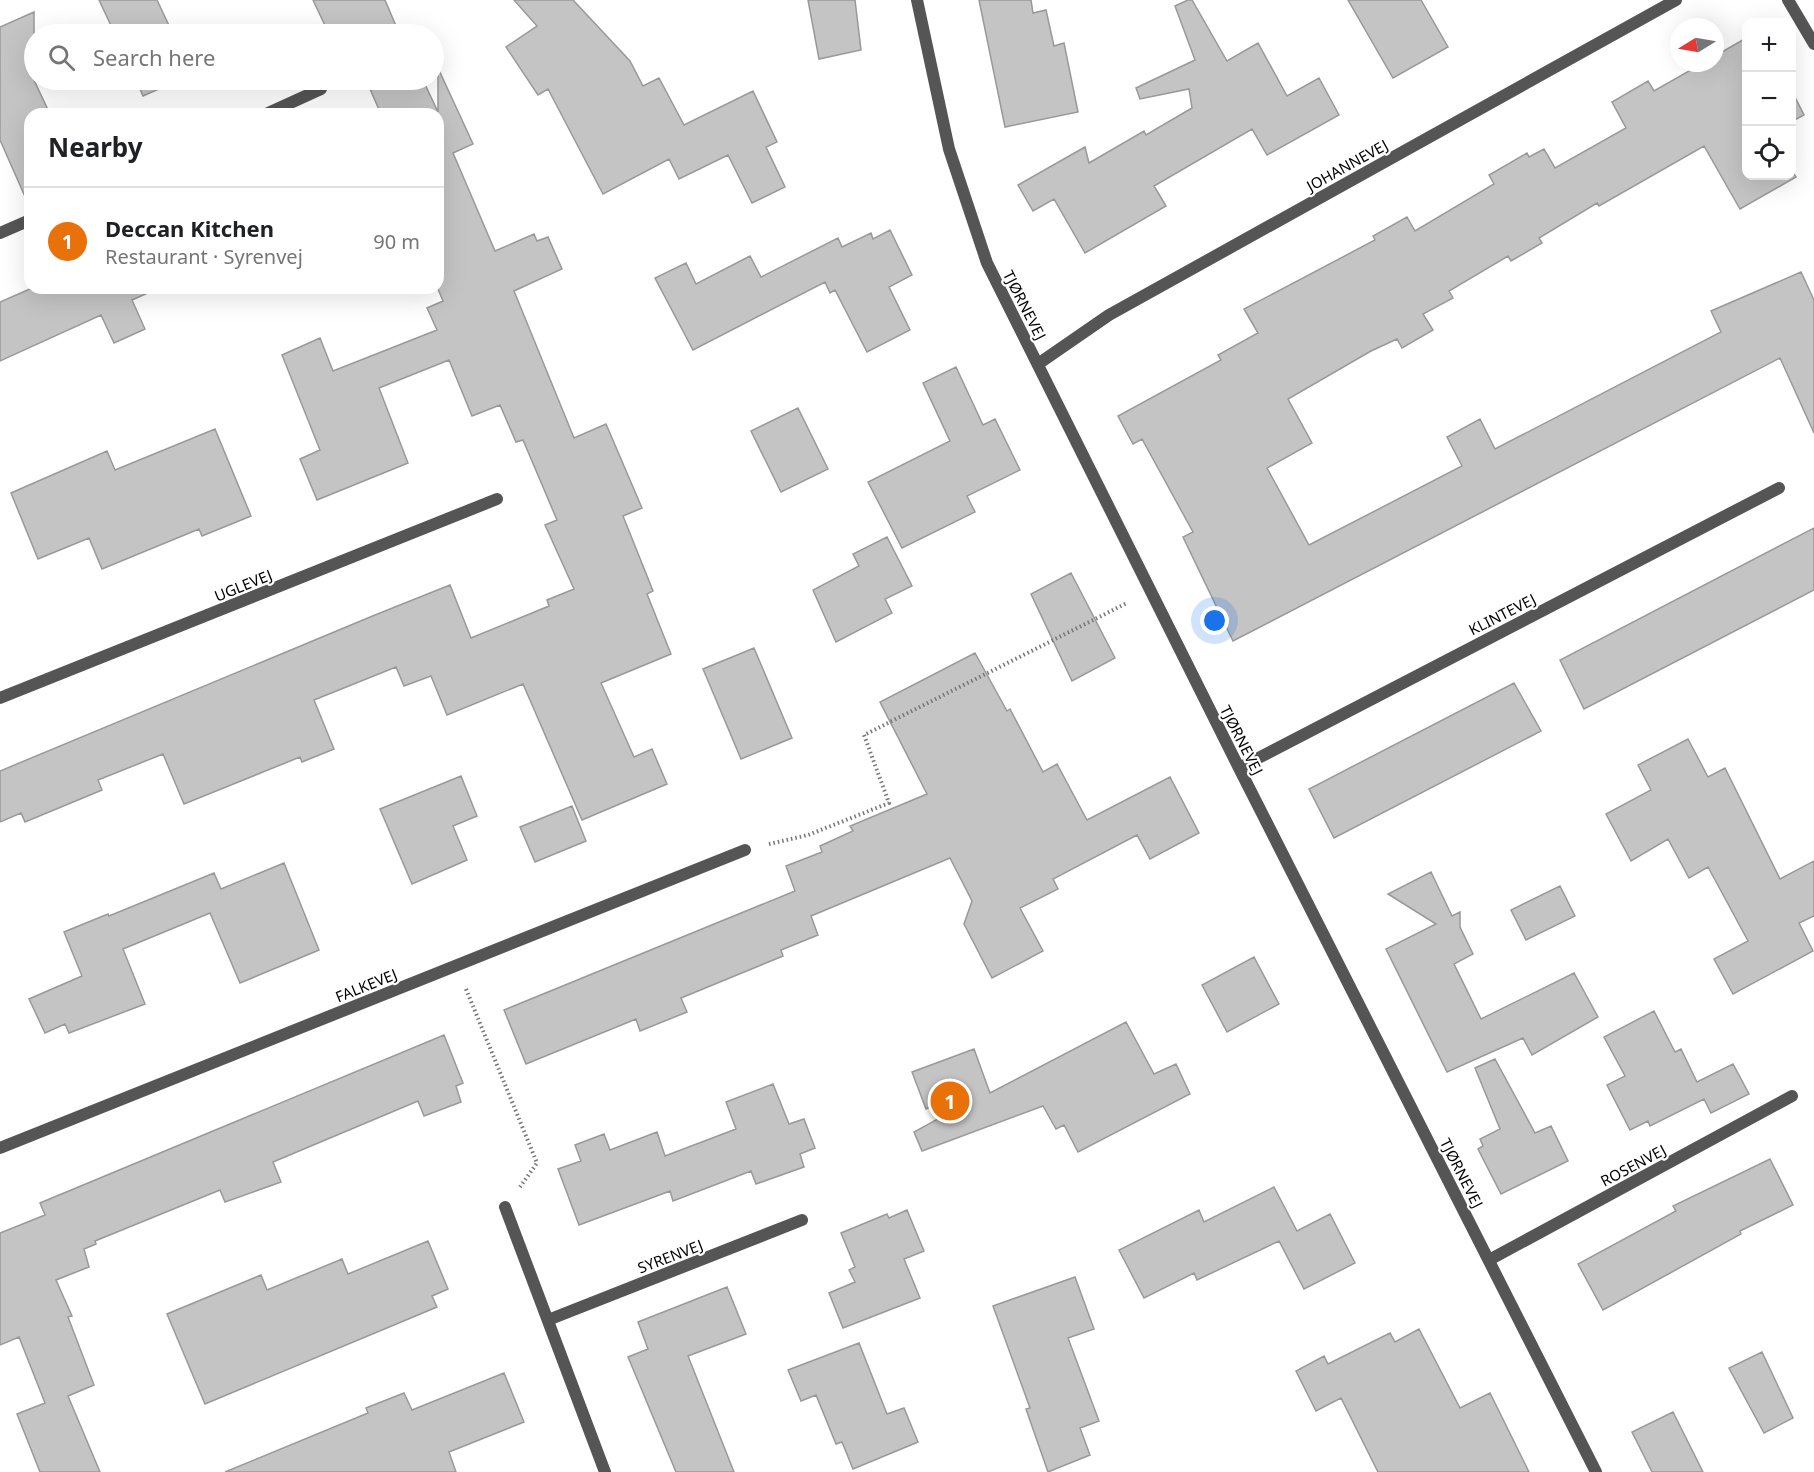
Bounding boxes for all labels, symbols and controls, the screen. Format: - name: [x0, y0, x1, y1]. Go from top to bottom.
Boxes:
- north arrow: [1670, 18, 1724, 72]
- map controls: [1742, 18, 1796, 180]
- button: +: [1742, 18, 1796, 72]
- search box: [24, 24, 444, 90]
- icon: search: [45, 41, 78, 74]
- text: Search here: [93, 42, 215, 72]
- button: −: [1742, 72, 1796, 126]
- button: locate: [1742, 126, 1796, 180]
- text: Nearby: [48, 129, 143, 165]
- street label: JOHANNEVEJ: [1301, 134, 1391, 197]
- text: Deccan Kitchen: [105, 213, 274, 243]
- text: 1: [62, 228, 73, 255]
- text: 90 m: [373, 228, 420, 255]
- text: Restaurant · Syrenvej: [105, 243, 303, 270]
- street label: TJØRNEVEJ: [999, 267, 1051, 343]
- street label: UGLEVEJ: [211, 564, 275, 606]
- street label: KLINTEVEJ: [1465, 589, 1539, 639]
- your location: [1200, 606, 1229, 635]
- street label: TJØRNEVEJ: [1216, 702, 1268, 778]
- street label: FALKEVEJ: [332, 964, 400, 1006]
- pin: 1: [930, 1078, 970, 1124]
- street label: TJØRNEVEJ: [1436, 1135, 1488, 1211]
- street label: ROSENVEJ: [1597, 1139, 1669, 1191]
- street label: SYRENVEJ: [635, 1234, 705, 1278]

